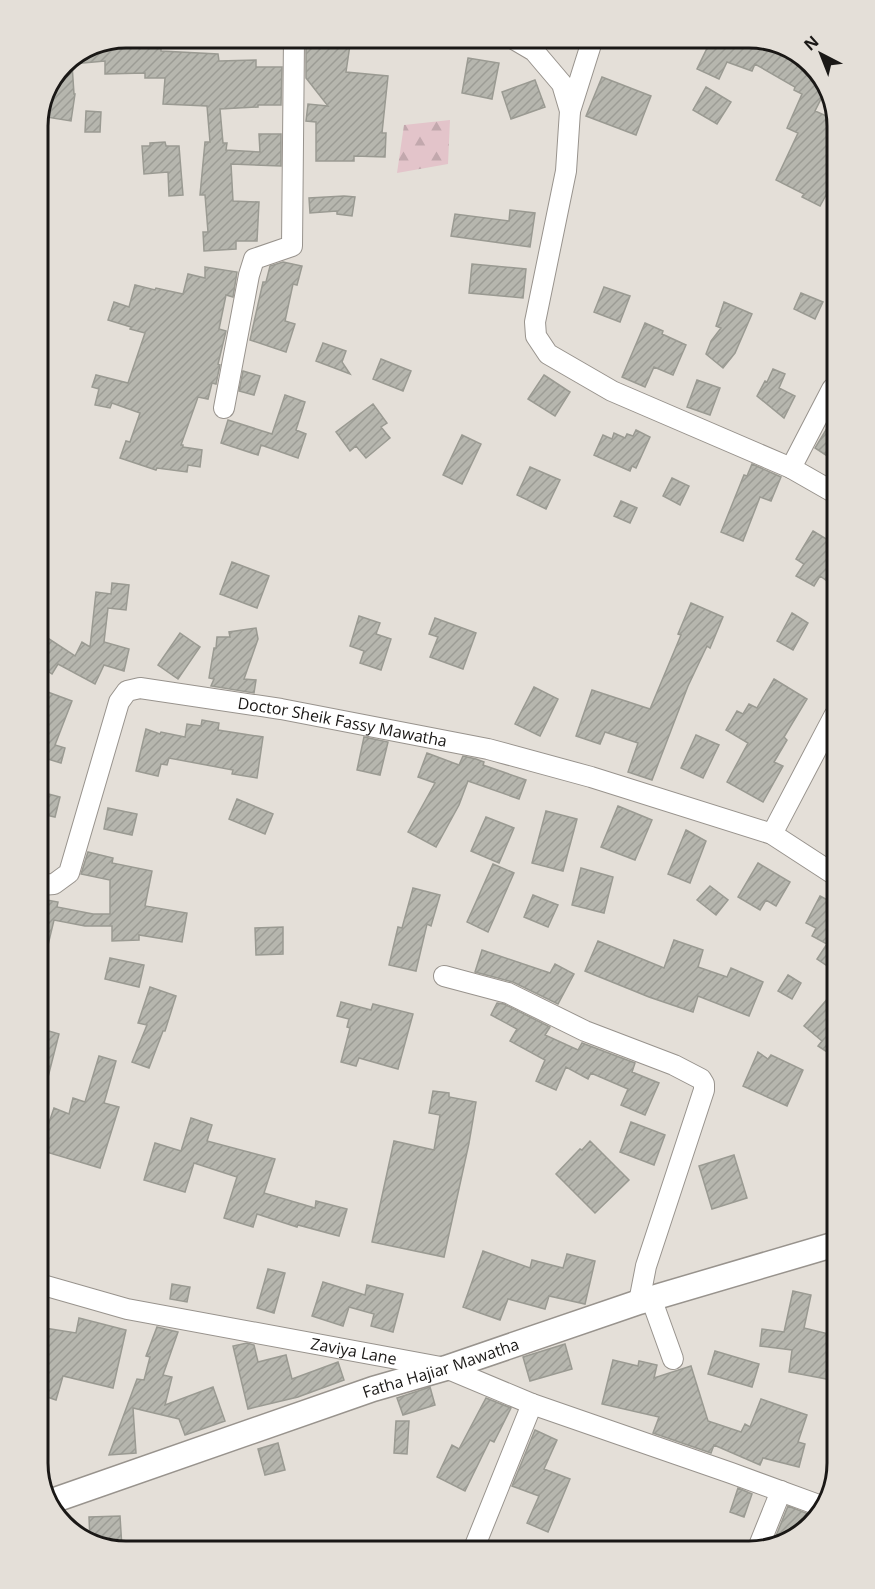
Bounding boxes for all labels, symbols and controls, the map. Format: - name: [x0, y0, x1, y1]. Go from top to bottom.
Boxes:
- north arrow: [791, 24, 851, 84]
- text: N: [799, 30, 823, 55]
- street label: Doctor Sheik Fassy Mawatha: [236, 692, 449, 752]
- street label: Zaviya Lane: [309, 1332, 399, 1370]
- street label: Fatha Hajiar Mawatha: [359, 1333, 522, 1403]

